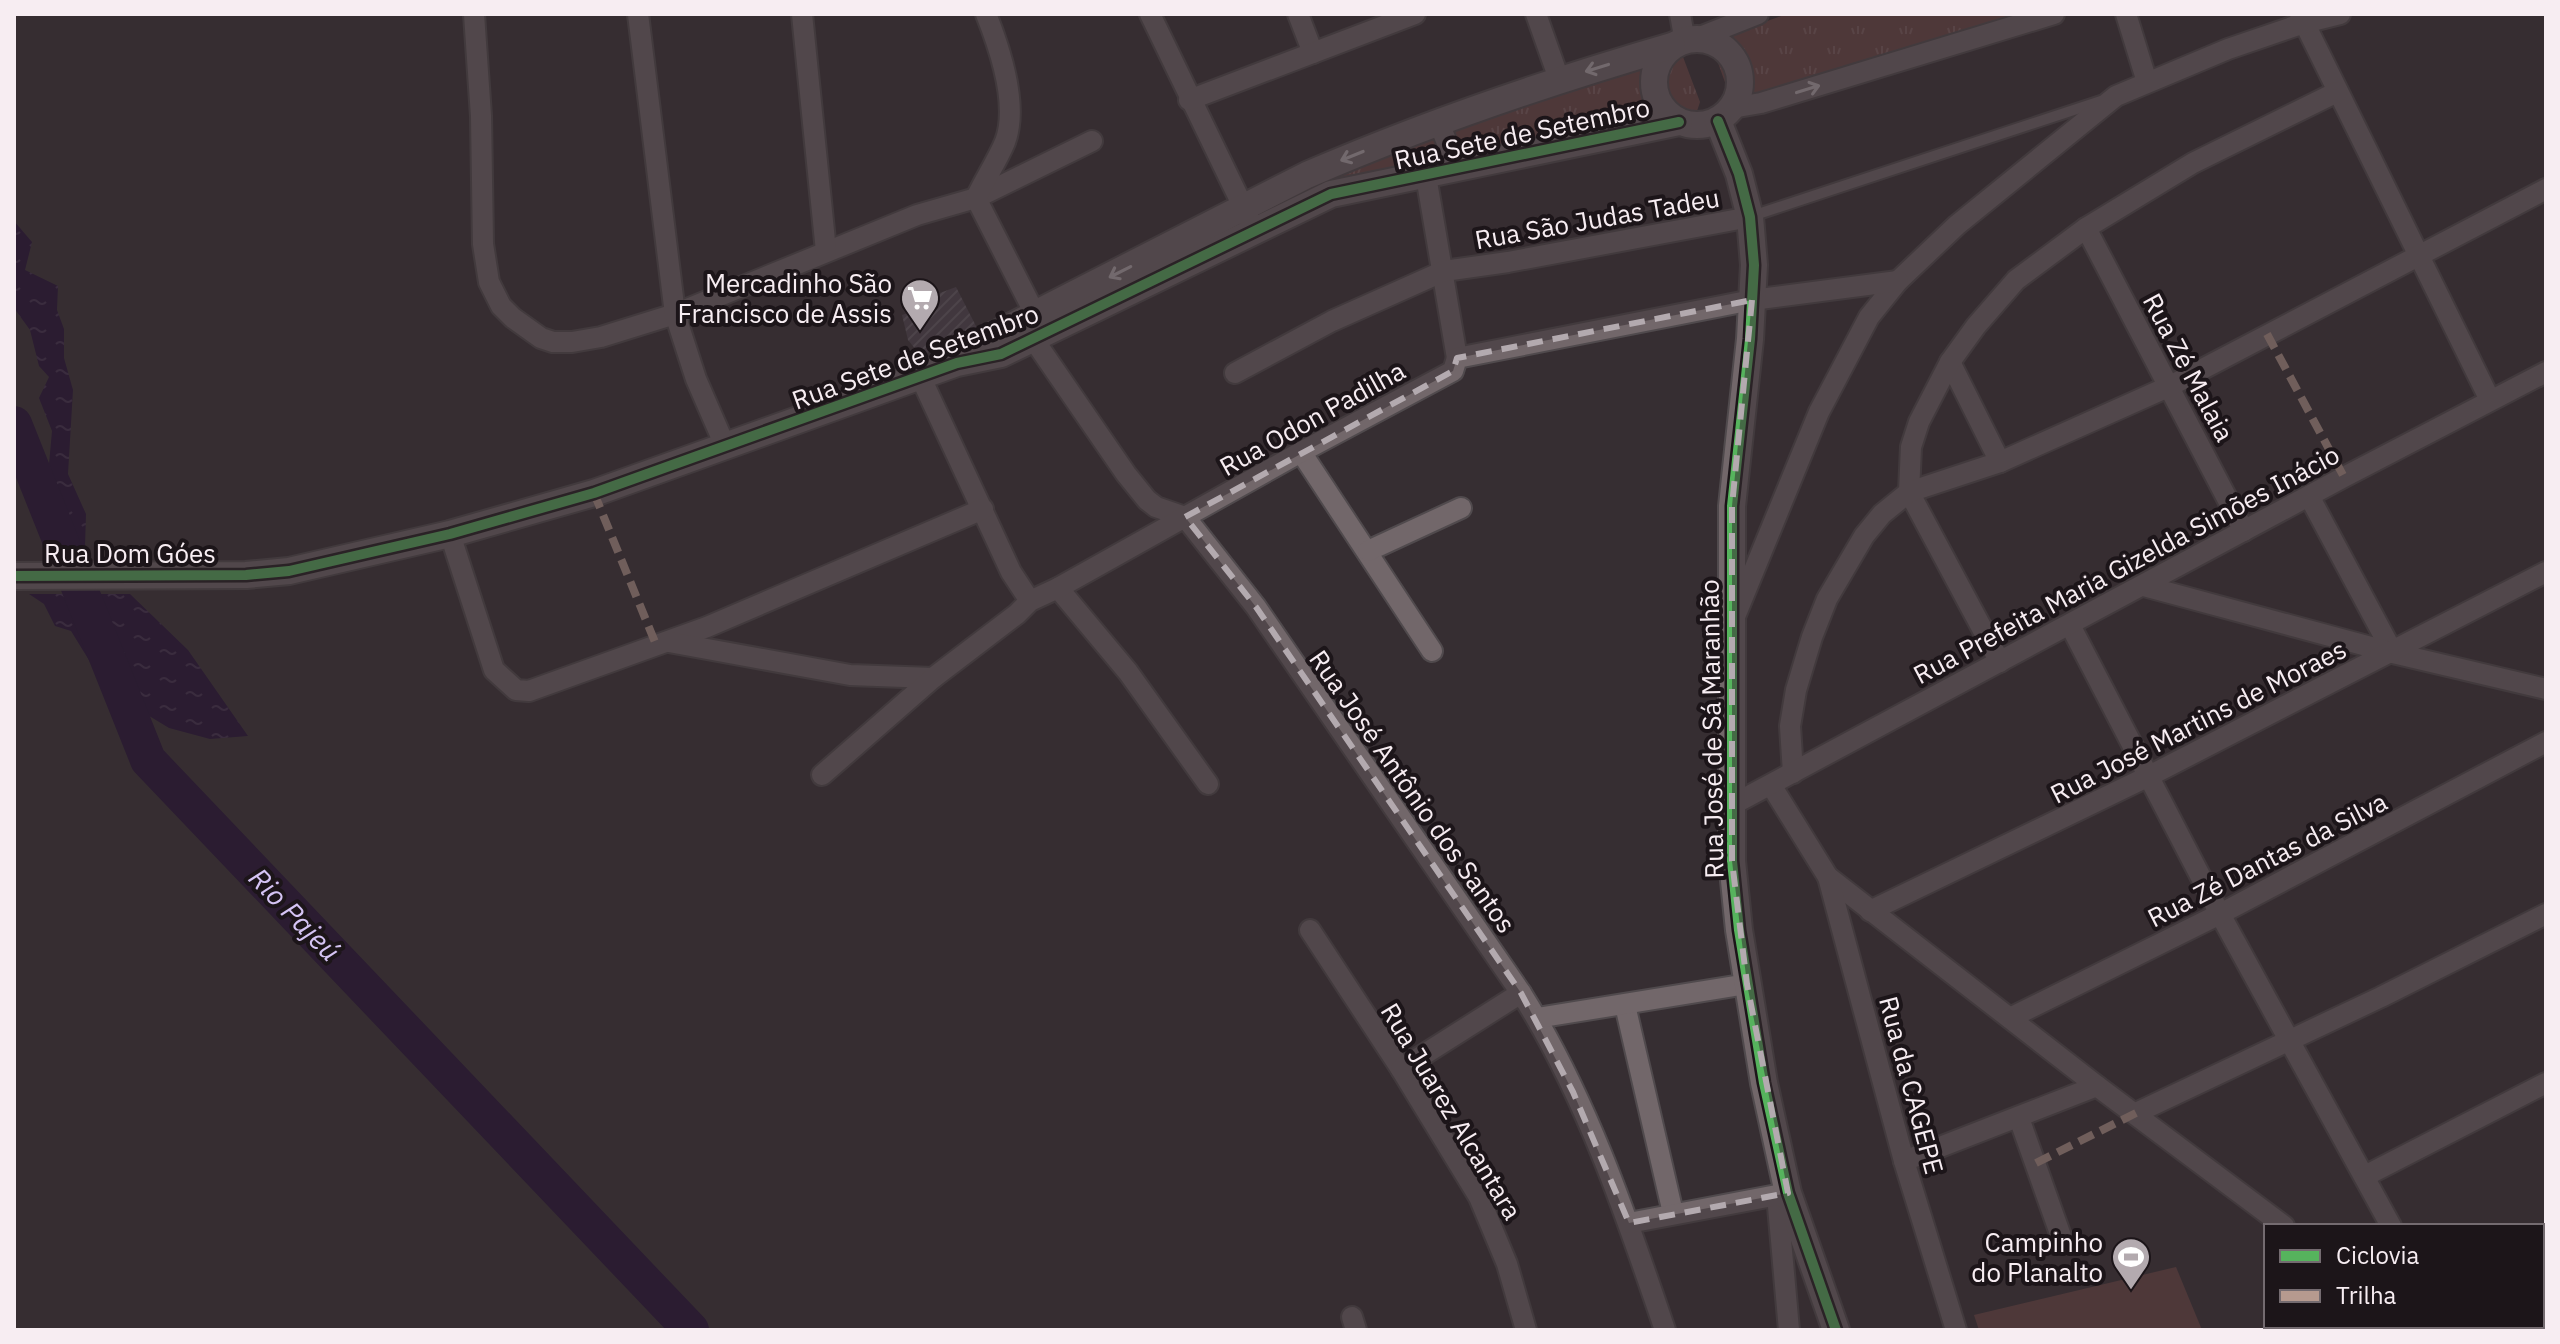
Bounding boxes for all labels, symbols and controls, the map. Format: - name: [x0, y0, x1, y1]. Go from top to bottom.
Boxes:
- one-way arrow: [1584, 61, 1610, 76]
- one-way arrow: [1794, 81, 1820, 96]
- street label: Rua Sete de Setembro: [1391, 89, 1653, 177]
- one-way arrow: [1340, 150, 1365, 164]
- street label: Rua São Judas Tadeu: [1472, 180, 1722, 256]
- one-way arrow: [1108, 264, 1132, 280]
- place label: Mercadinho São Francisco de Assis: [678, 266, 892, 330]
- supermarket icon: Mercadinho São Francisco de Assis: [899, 277, 941, 332]
- street label: Rua Zé Malaia: [2136, 287, 2242, 447]
- street label: Rua Sete de Setembro: [787, 296, 1043, 416]
- street label: Rua Odon Padilha: [1213, 353, 1411, 483]
- street label: Rua Prefeita Maria Gizelda Simões Inácio: [1907, 437, 2345, 691]
- street label: Rua Dom Góes: [44, 536, 216, 570]
- street label: Rua José de Sá Maranhão: [1691, 579, 1731, 879]
- street label: Rua José Martins de Moraes: [2044, 631, 2352, 811]
- street label: Rua José Antônio dos Santos: [1302, 643, 1524, 939]
- street label: Rua Zé Dantas da Silva: [2141, 784, 2393, 934]
- water label: Rio Pajeú: [241, 859, 349, 969]
- street label: Rua da CAGEPE: [1872, 992, 1952, 1178]
- street label: Rua Juarez Alcantara: [1374, 996, 1530, 1226]
- legend: [2264, 1224, 2544, 1328]
- place label: Campinho do Planalto: [1971, 1225, 2103, 1289]
- sports icon: Campinho do Planalto: [2110, 1236, 2152, 1291]
- text: Ciclovia: [2336, 1239, 2420, 1271]
- text: Trilha: [2336, 1279, 2397, 1311]

